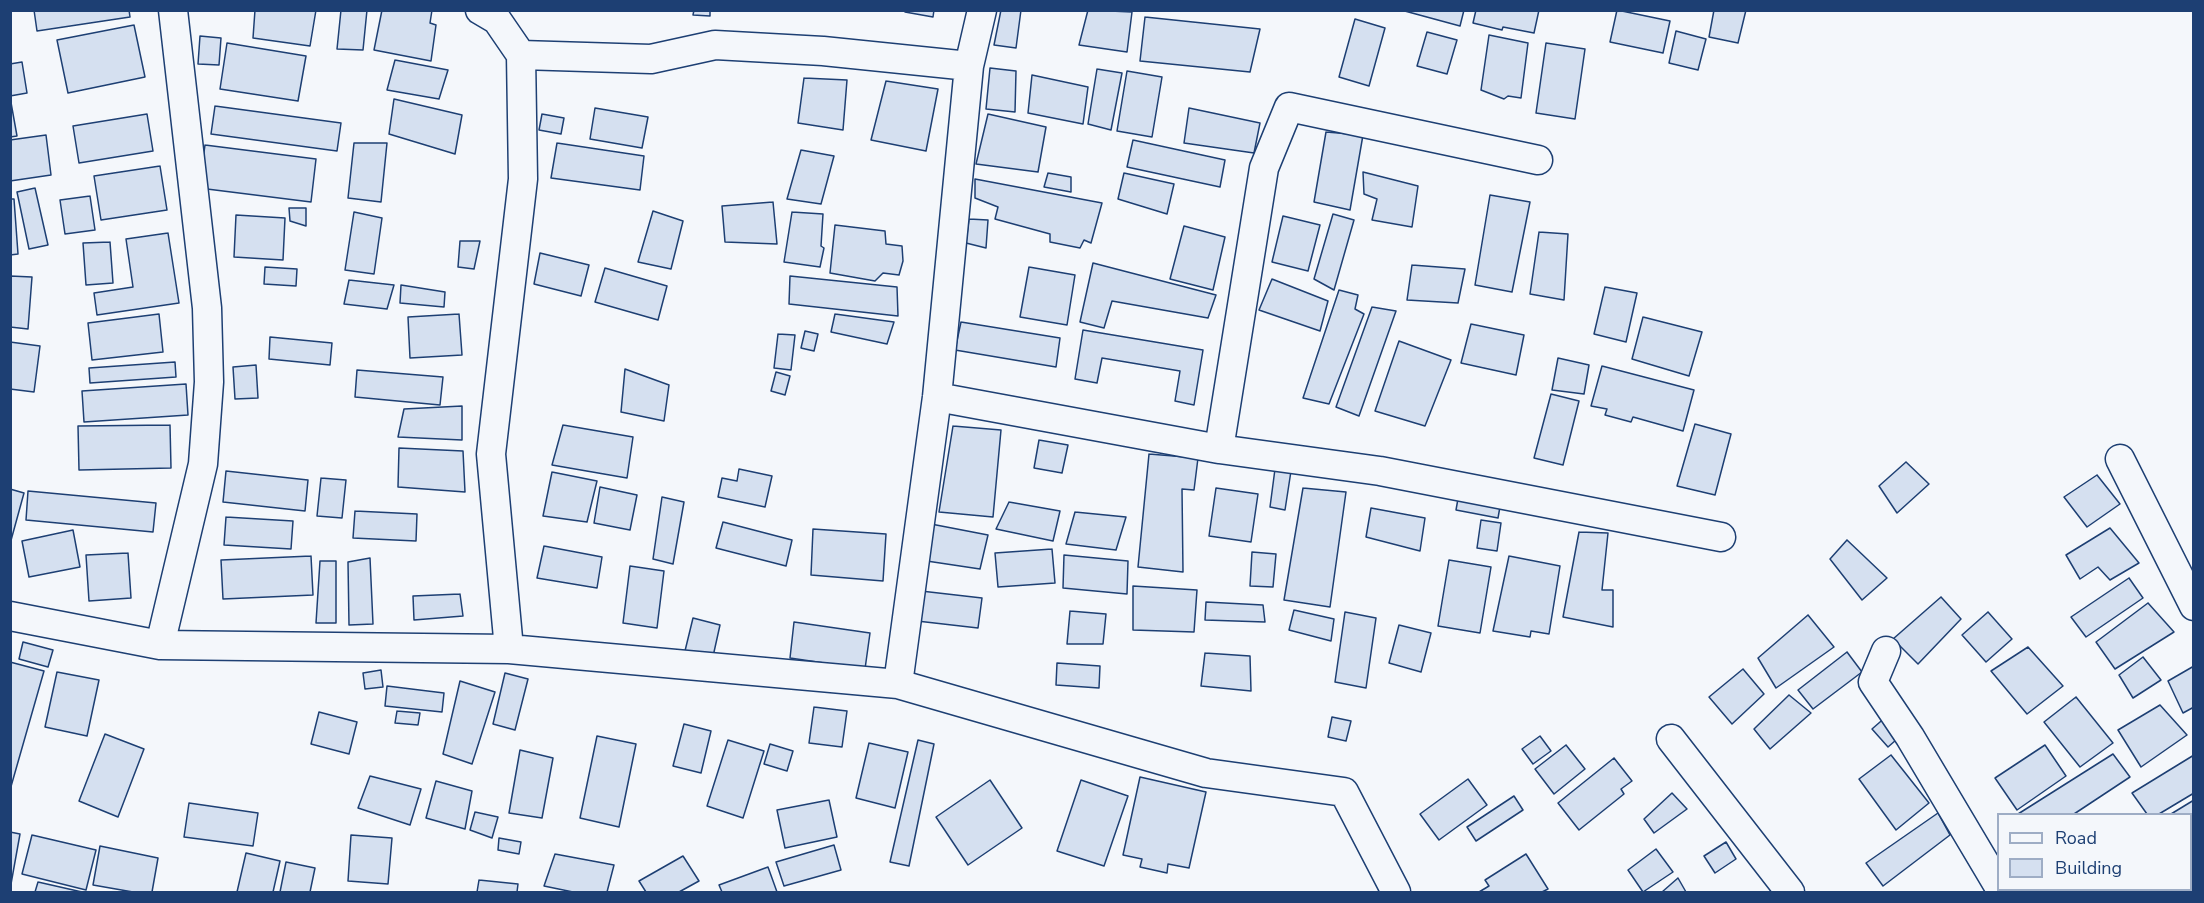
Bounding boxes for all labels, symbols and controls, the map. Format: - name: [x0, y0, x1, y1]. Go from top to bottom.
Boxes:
- legend: [1997, 813, 2192, 891]
- text: Road: [2055, 826, 2097, 850]
- text: Building: [2055, 856, 2122, 880]

